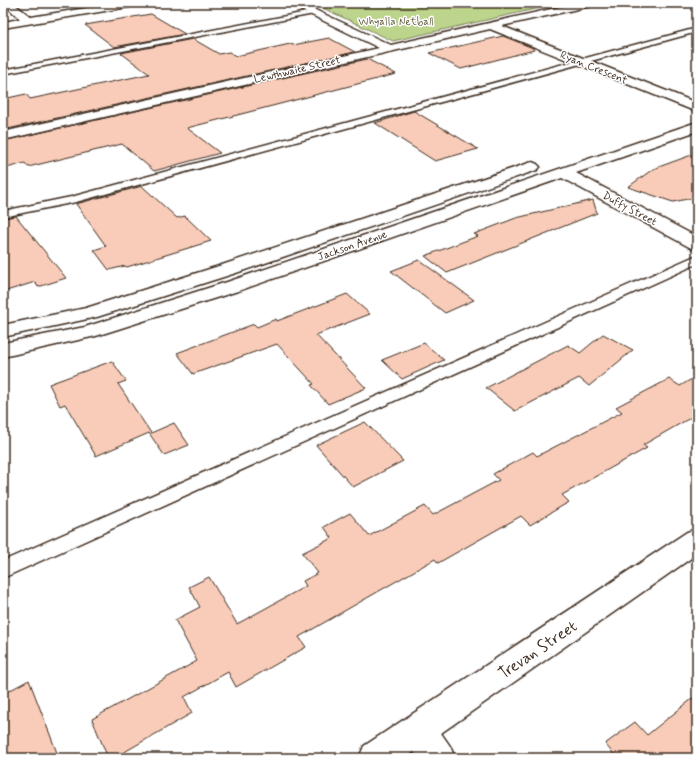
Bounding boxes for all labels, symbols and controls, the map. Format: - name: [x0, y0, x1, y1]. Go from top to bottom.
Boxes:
- park label: Whyalla Netball: [358, 15, 434, 29]
- street label: Ryan Crescent: [558, 48, 629, 88]
- street label: Lewthwaite Street: [253, 53, 342, 87]
- street label: Duffy Street: [600, 189, 659, 229]
- street label: Jackson Avenue: [316, 227, 389, 264]
- street label: Trevan Street: [494, 616, 581, 684]

